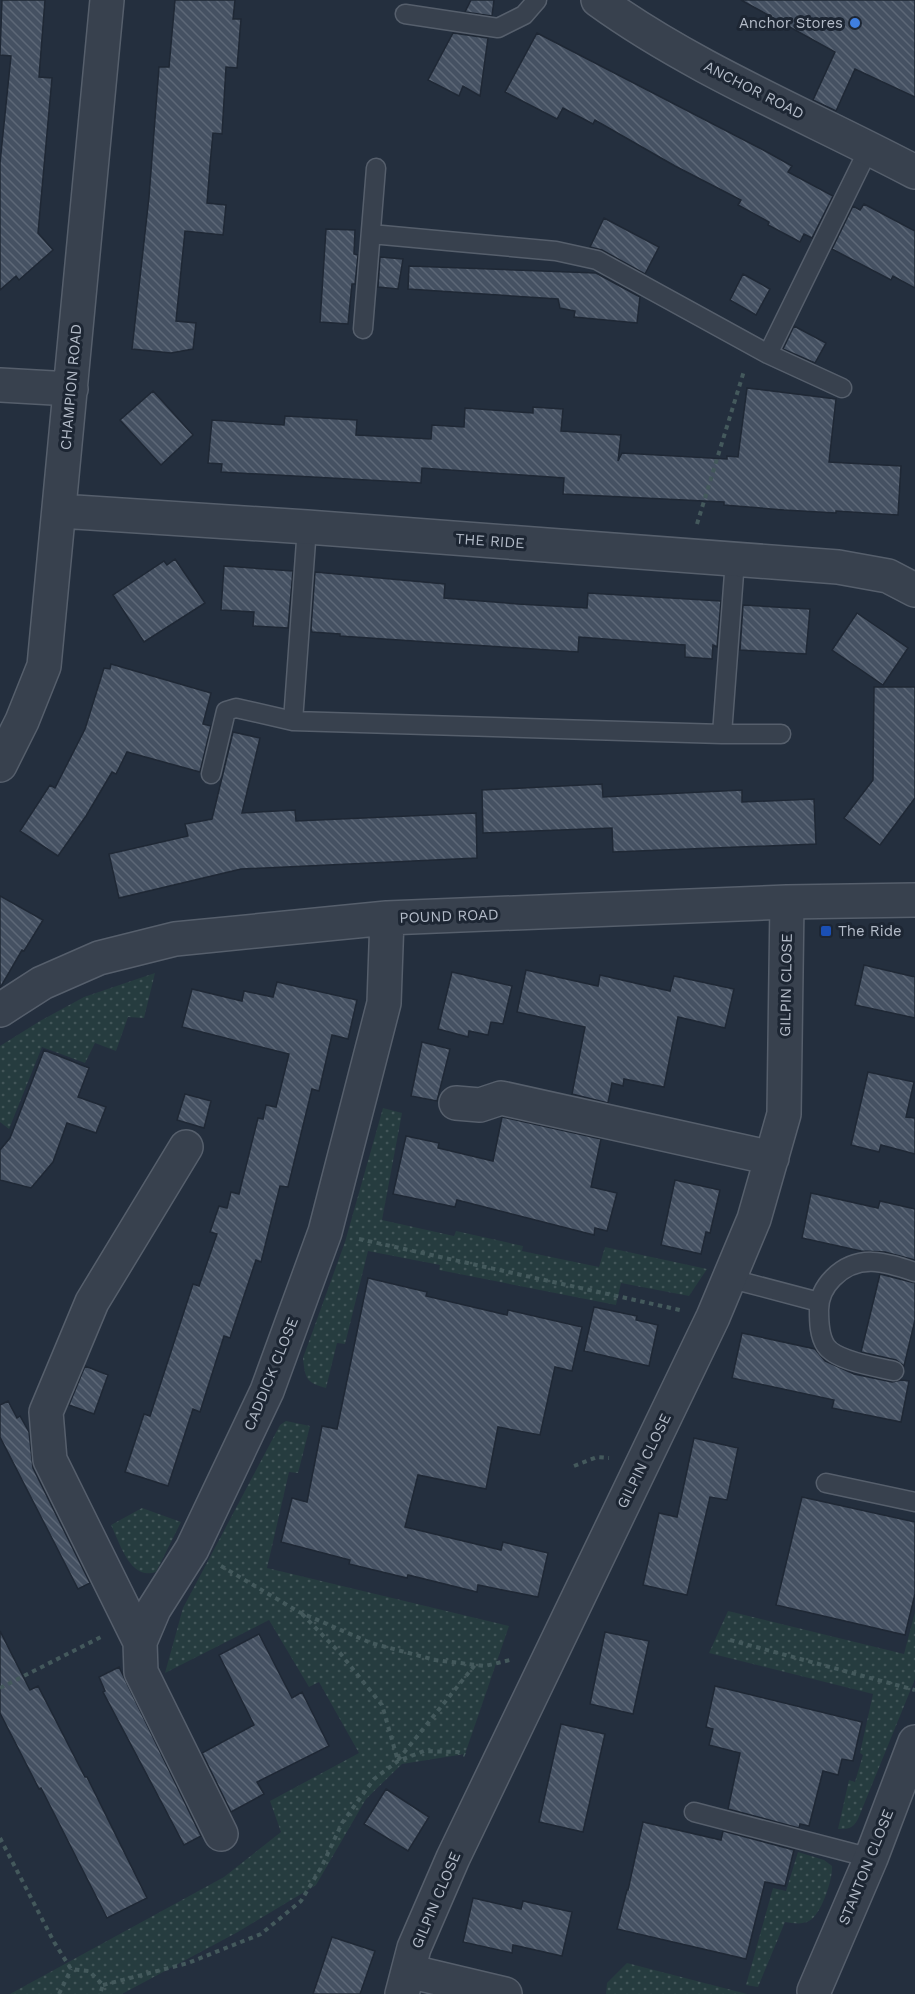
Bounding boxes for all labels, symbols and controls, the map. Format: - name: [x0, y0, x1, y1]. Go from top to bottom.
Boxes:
- place label: Anchor Stores: [739, 14, 843, 32]
- marker: Anchor Stores: [848, 16, 862, 30]
- street label: ANCHOR ROAD: [701, 57, 807, 123]
- street label: CHAMPION ROAD: [57, 323, 85, 451]
- street label: THE RIDE: [455, 530, 525, 552]
- street label: POUND ROAD: [399, 905, 499, 927]
- place label: The Ride: [838, 922, 902, 940]
- marker: The Ride: [819, 924, 833, 938]
- street label: GILPIN CLOSE: [776, 933, 796, 1037]
- street label: CADDICK CLOSE: [240, 1315, 302, 1433]
- street label: GILPIN CLOSE: [613, 1411, 675, 1511]
- street label: STANTON CLOSE: [835, 1807, 897, 1927]
- street label: GILPIN CLOSE: [408, 1849, 464, 1951]

